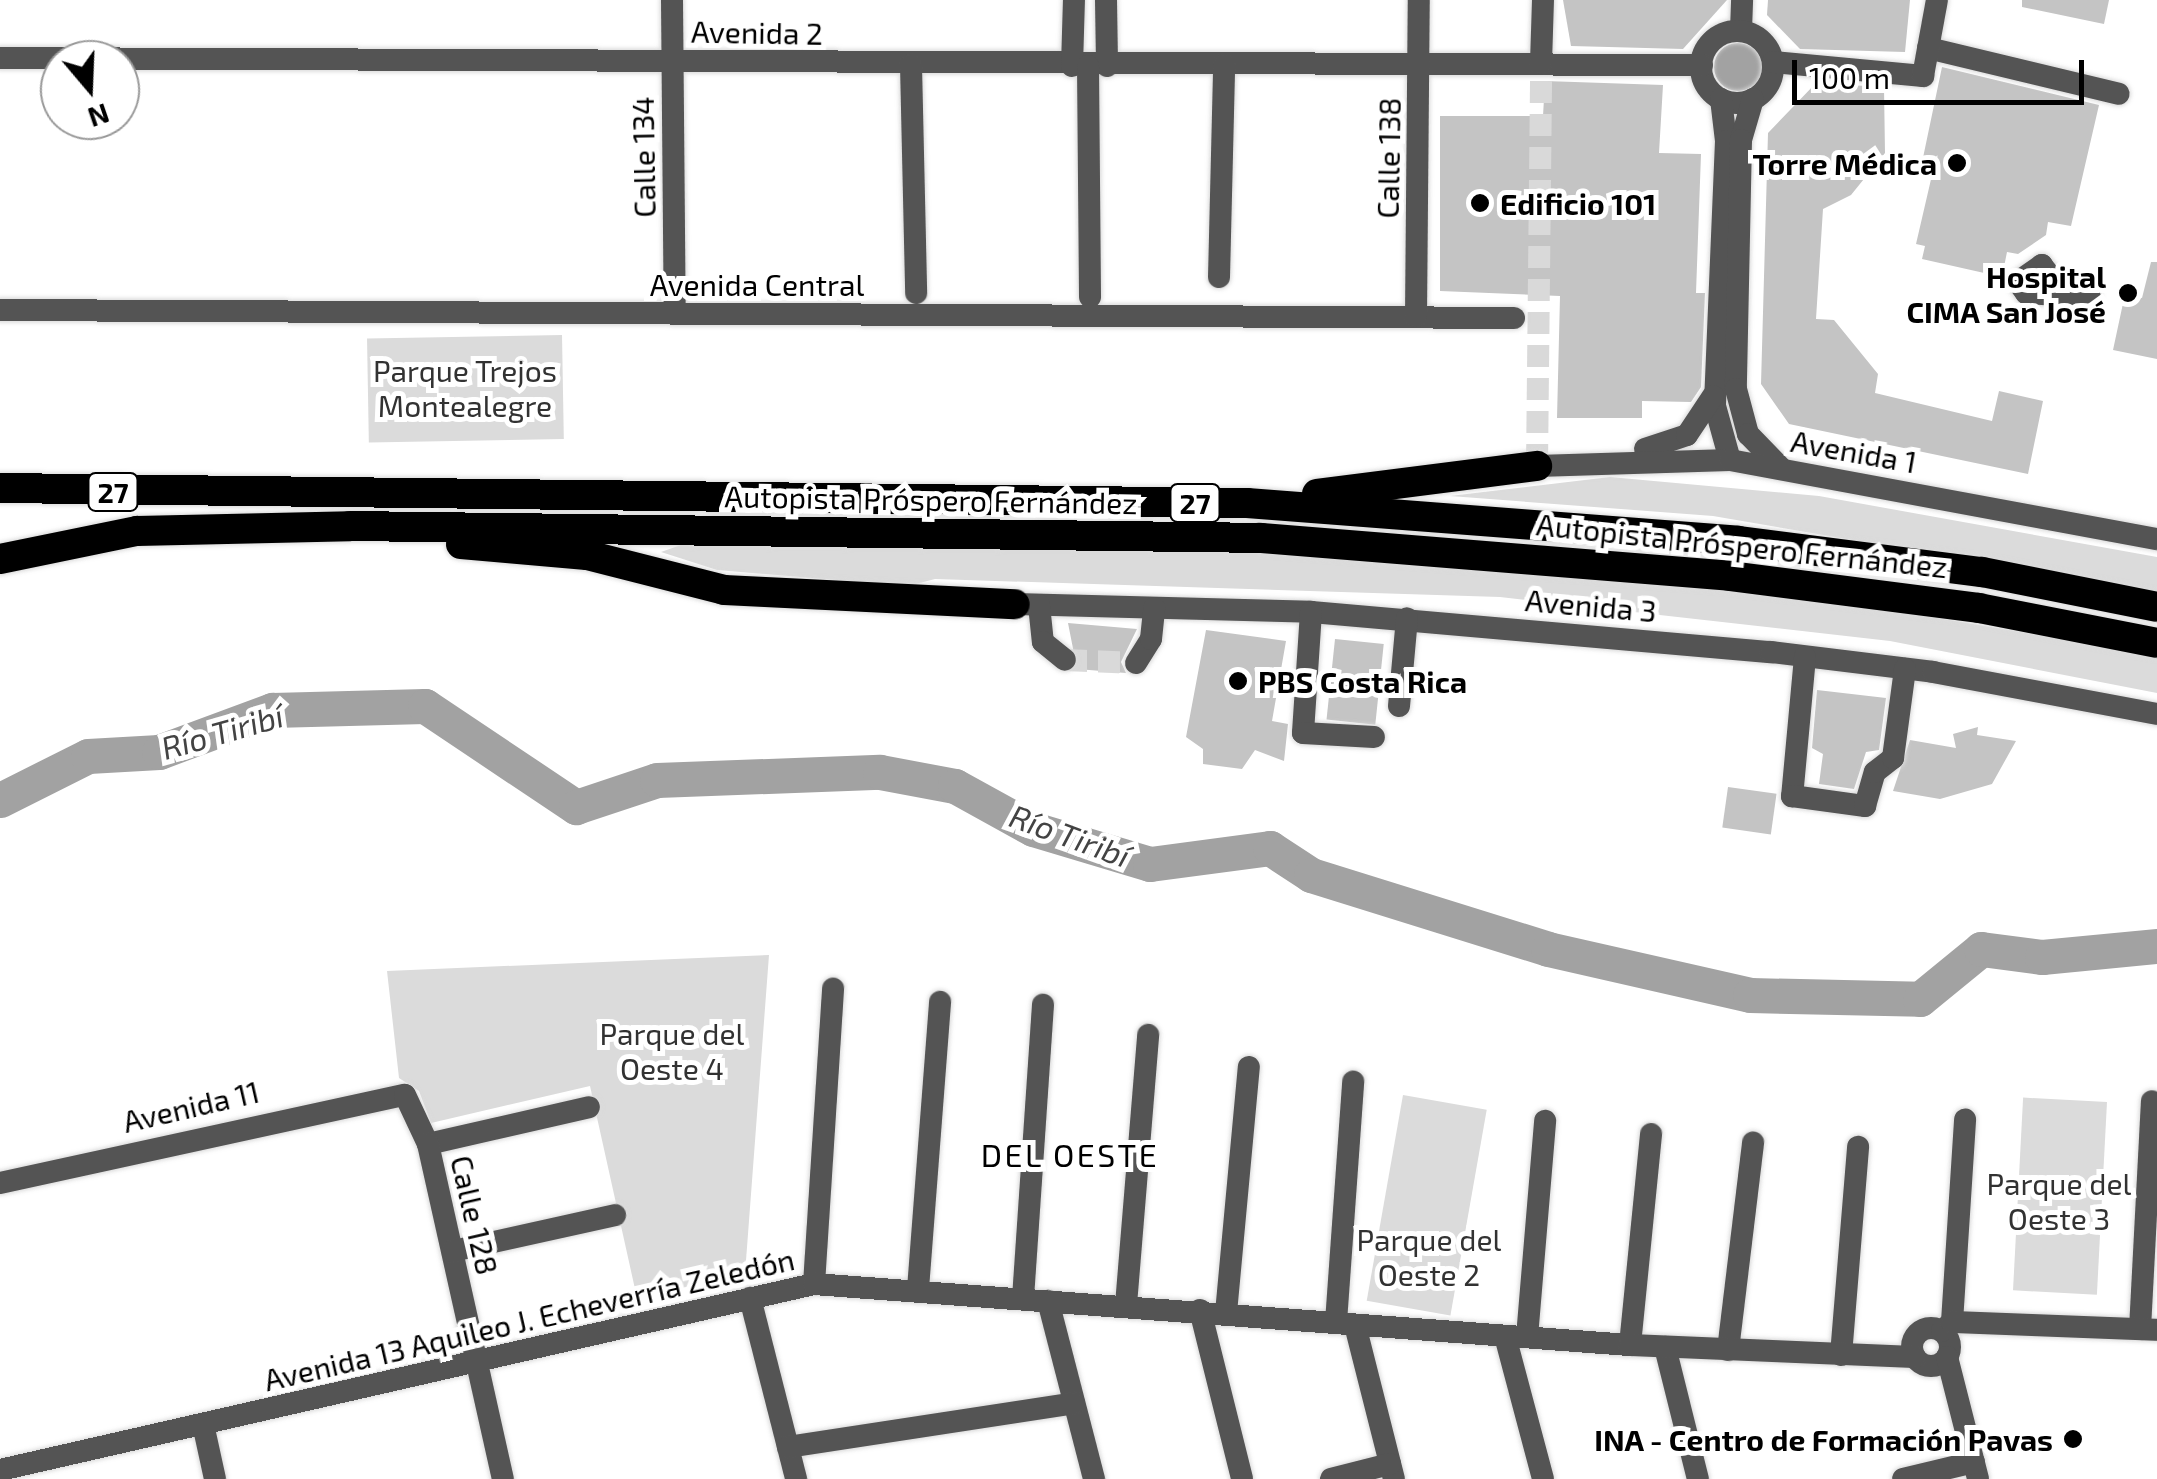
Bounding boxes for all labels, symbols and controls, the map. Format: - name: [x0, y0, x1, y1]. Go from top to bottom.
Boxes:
- street label: Avenida 2: [691, 13, 823, 51]
- north arrow: [40, 40, 140, 140]
- scale bar: [1797, 40, 2090, 102]
- text: 100 m: [1809, 59, 1890, 95]
- street label: Calle 134: [624, 96, 662, 218]
- text: N: [84, 97, 114, 136]
- street label: Calle 138: [1369, 97, 1407, 219]
- place label: Torre Médica: [1753, 145, 1937, 181]
- marker: Torre Médica: [1946, 152, 1968, 174]
- place label: Edificio 101: [1500, 185, 1656, 221]
- marker: Edificio 101: [1469, 192, 1491, 214]
- place label: Hospital CIMA San José: [1905, 258, 2106, 328]
- street label: Avenida Central: [650, 266, 864, 302]
- marker: Hospital CIMA San José: [2115, 280, 2141, 306]
- park label: Parque Trejos Montealegre: [373, 352, 557, 422]
- street label: Avenida 1: [1788, 422, 1920, 480]
- road number: 27: [86, 469, 140, 515]
- street label: Autopista Próspero Fernández: [724, 477, 1138, 521]
- road number: 27: [1168, 480, 1222, 526]
- street label: Autopista Próspero Fernández: [1535, 506, 1949, 584]
- street label: Avenida 3: [1524, 581, 1658, 629]
- place label: PBS Costa Rica: [1258, 663, 1467, 699]
- marker: PBS Costa Rica: [1227, 670, 1249, 692]
- water label: Río Tiribí: [156, 695, 288, 767]
- water label: Río Tiribí: [1004, 795, 1136, 875]
- park label: Parque del Oeste 4: [600, 1015, 744, 1086]
- street label: Avenida 11: [119, 1073, 263, 1139]
- district label: DEL OESTE: [980, 1135, 1160, 1173]
- street label: Calle 128: [444, 1152, 506, 1278]
- park label: Parque del Oeste 3: [1987, 1165, 2131, 1236]
- park label: Parque del Oeste 2: [1357, 1221, 1501, 1292]
- street label: Avenida 13 Aquileo J. Echeverría Zeledón: [260, 1240, 798, 1398]
- place label: INA - Centro de Formación Pavas: [1593, 1421, 2053, 1457]
- marker: INA - Centro de Formación Pavas: [2062, 1428, 2084, 1450]

